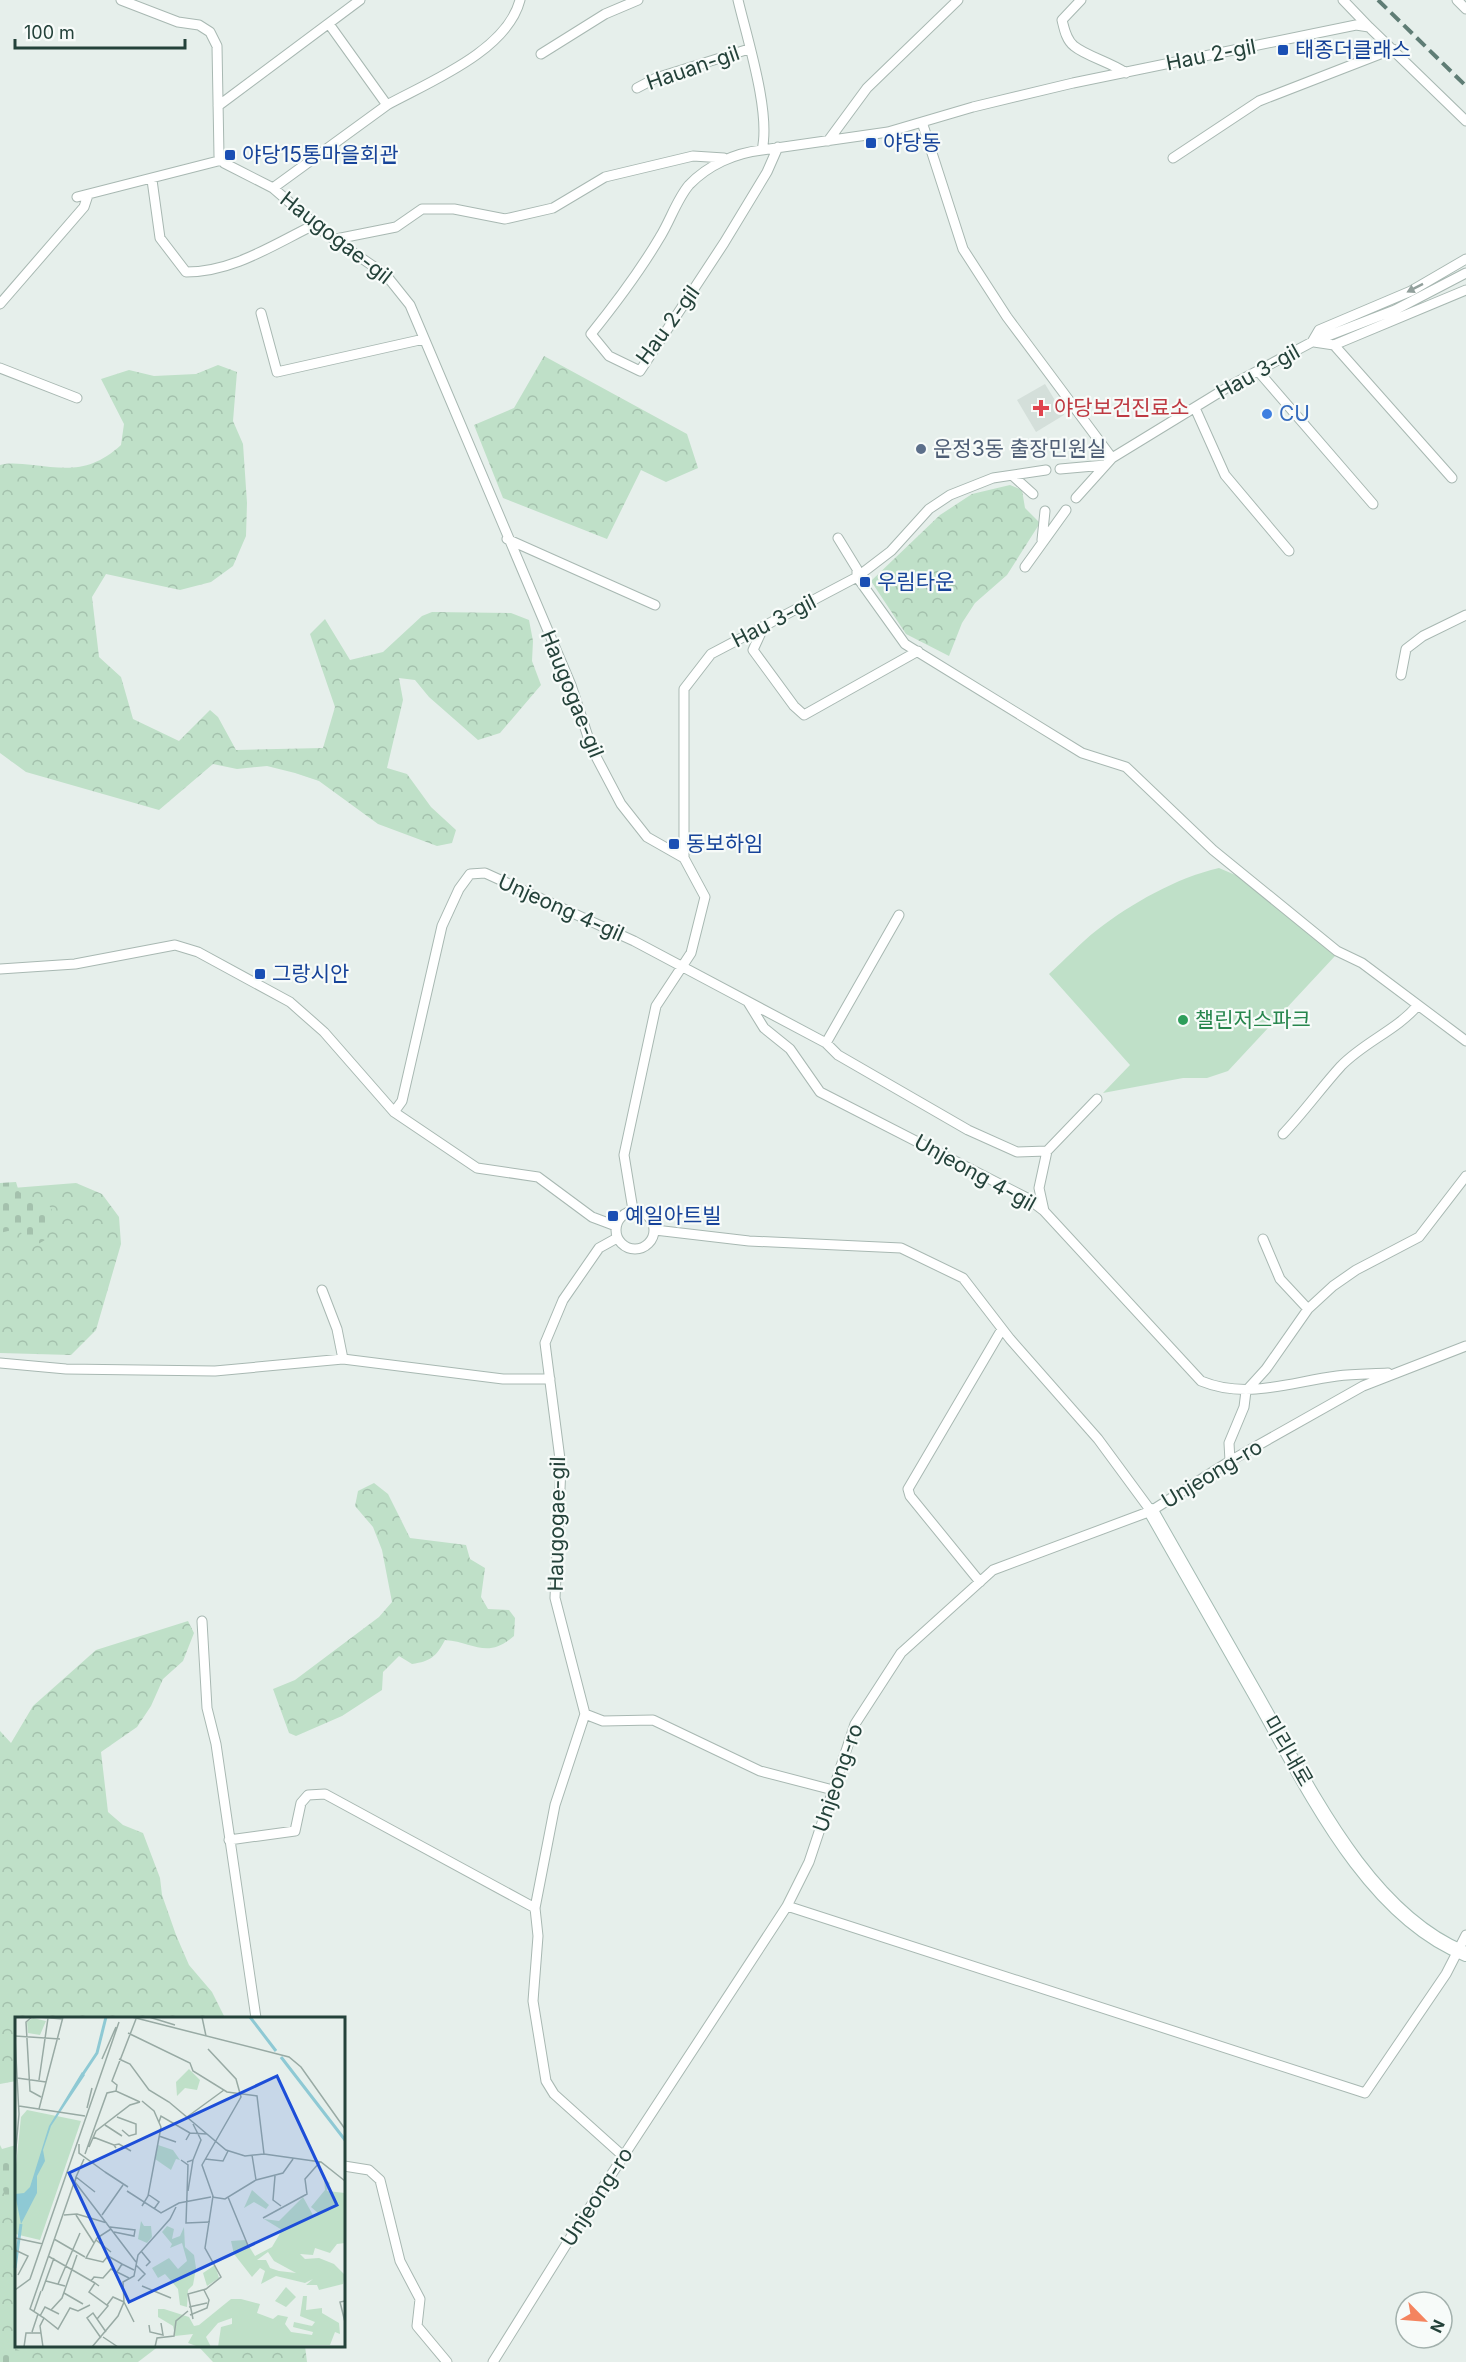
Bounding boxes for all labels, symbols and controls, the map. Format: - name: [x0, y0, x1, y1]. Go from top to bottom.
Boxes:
- scale bar: [15, 12, 184, 50]
- text: 100 m: [24, 22, 75, 43]
- street label: Hau 2-gil: [1164, 34, 1258, 75]
- place label: 태종더클래스: [1295, 37, 1411, 62]
- street label: Hauan-gil: [643, 40, 743, 95]
- marker: 태종더클래스: [1276, 43, 1290, 57]
- place label: 야당동: [883, 130, 941, 155]
- marker: 야당동: [864, 136, 878, 150]
- place label: 야당15통마을회관: [242, 142, 399, 167]
- marker: 야당15통마을회관: [223, 148, 237, 162]
- street label: Haugogae-gil: [275, 186, 397, 289]
- street label: Hau 2-gil: [631, 280, 705, 369]
- one-way arrow: [1407, 283, 1424, 293]
- street label: Hau 3-gil: [1212, 338, 1304, 405]
- place label: 야당보건진료소: [1054, 395, 1189, 420]
- marker: 야당보건진료소: [1032, 399, 1050, 417]
- place label: CU: [1279, 401, 1310, 426]
- marker: CU: [1260, 407, 1274, 421]
- place label: 운정3동 출장민원실: [933, 436, 1106, 461]
- marker: 운정3동 출장민원실: [914, 442, 928, 456]
- place label: 우림타운: [877, 569, 954, 594]
- marker: 우림타운: [858, 575, 872, 589]
- street label: Hau 3-gil: [727, 589, 820, 652]
- street label: Haugogae-gil: [536, 627, 609, 761]
- place label: 동보하임: [686, 831, 763, 856]
- marker: 동보하임: [667, 837, 681, 851]
- street label: Unjeong 4-gil: [494, 869, 628, 947]
- place label: 그랑시안: [272, 961, 349, 986]
- marker: 그랑시안: [253, 967, 267, 981]
- place label: 챌린저스파크: [1195, 1007, 1311, 1032]
- marker: 챌린저스파크: [1176, 1013, 1190, 1027]
- street label: Unjeong 4-gil: [910, 1129, 1041, 1216]
- place label: 예일아트빌: [625, 1203, 722, 1228]
- marker: 예일아트빌: [606, 1209, 620, 1223]
- street label: Unjeong-ro: [1157, 1434, 1267, 1513]
- street label: Haugogae-gil: [543, 1456, 570, 1592]
- street label: 미리내로: [1258, 1711, 1319, 1790]
- street label: Unjeong-ro: [807, 1720, 868, 1835]
- inset map: [15, 2017, 345, 2347]
- street label: Unjeong-ro: [555, 2143, 638, 2251]
- north arrow: [1394, 2290, 1454, 2350]
- text: N: [1426, 2317, 1449, 2336]

